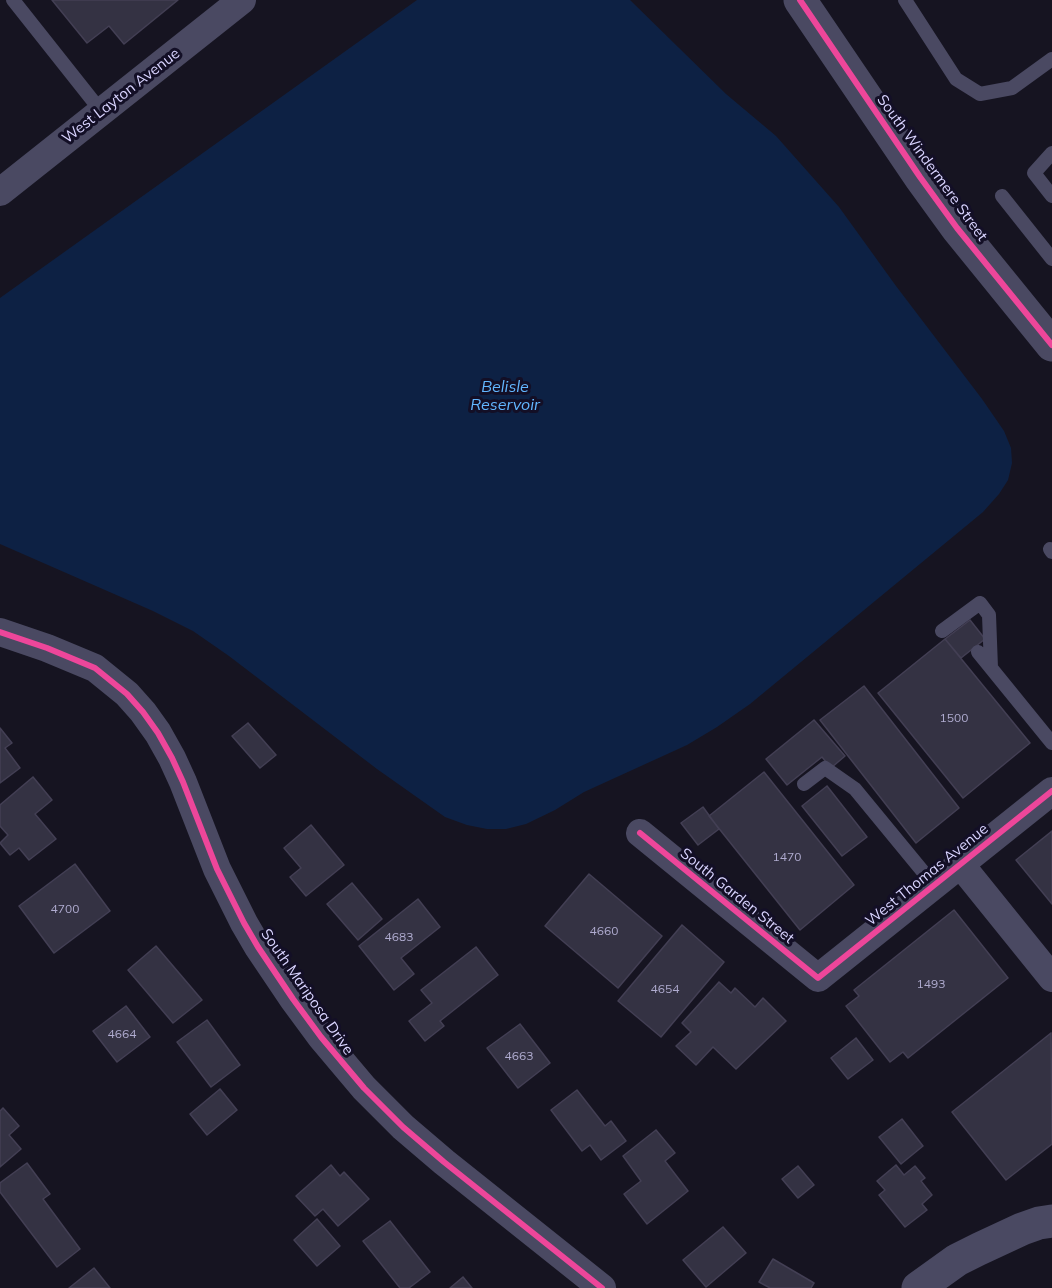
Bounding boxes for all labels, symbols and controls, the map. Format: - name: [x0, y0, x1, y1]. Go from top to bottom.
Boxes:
- street label: West Layton Avenue: [59, 44, 183, 148]
- street label: South Windermere Street: [873, 91, 991, 245]
- water label: Belisle Reservoir: [470, 377, 540, 415]
- house number: 1500: [940, 711, 968, 725]
- street label: West Thomas Avenue: [862, 820, 992, 930]
- street label: South Garden Street: [676, 845, 798, 947]
- house number: 1470: [773, 850, 801, 864]
- house number: 4700: [51, 902, 79, 916]
- house number: 4660: [590, 924, 618, 938]
- street label: South Mariposa Drive: [257, 926, 357, 1058]
- house number: 4683: [385, 930, 413, 944]
- house number: 1493: [917, 977, 945, 991]
- house number: 4654: [651, 982, 679, 996]
- house number: 4664: [108, 1027, 136, 1041]
- house number: 4663: [505, 1049, 533, 1063]

